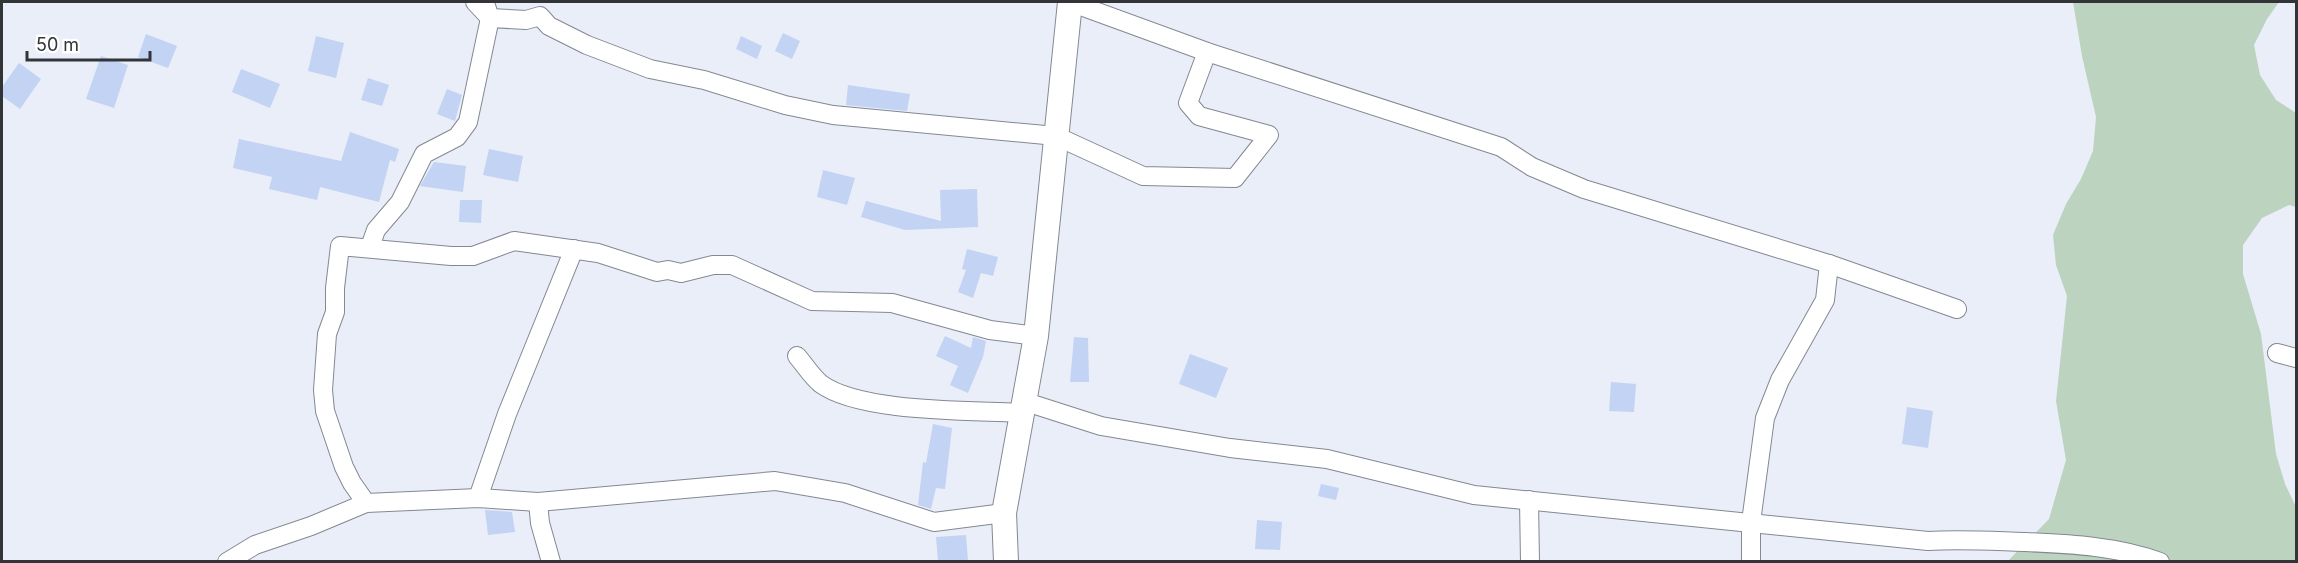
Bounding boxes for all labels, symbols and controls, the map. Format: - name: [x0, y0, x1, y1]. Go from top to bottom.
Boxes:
- scale bar: [27, 24, 150, 62]
- text: 50 m: [36, 34, 79, 55]

